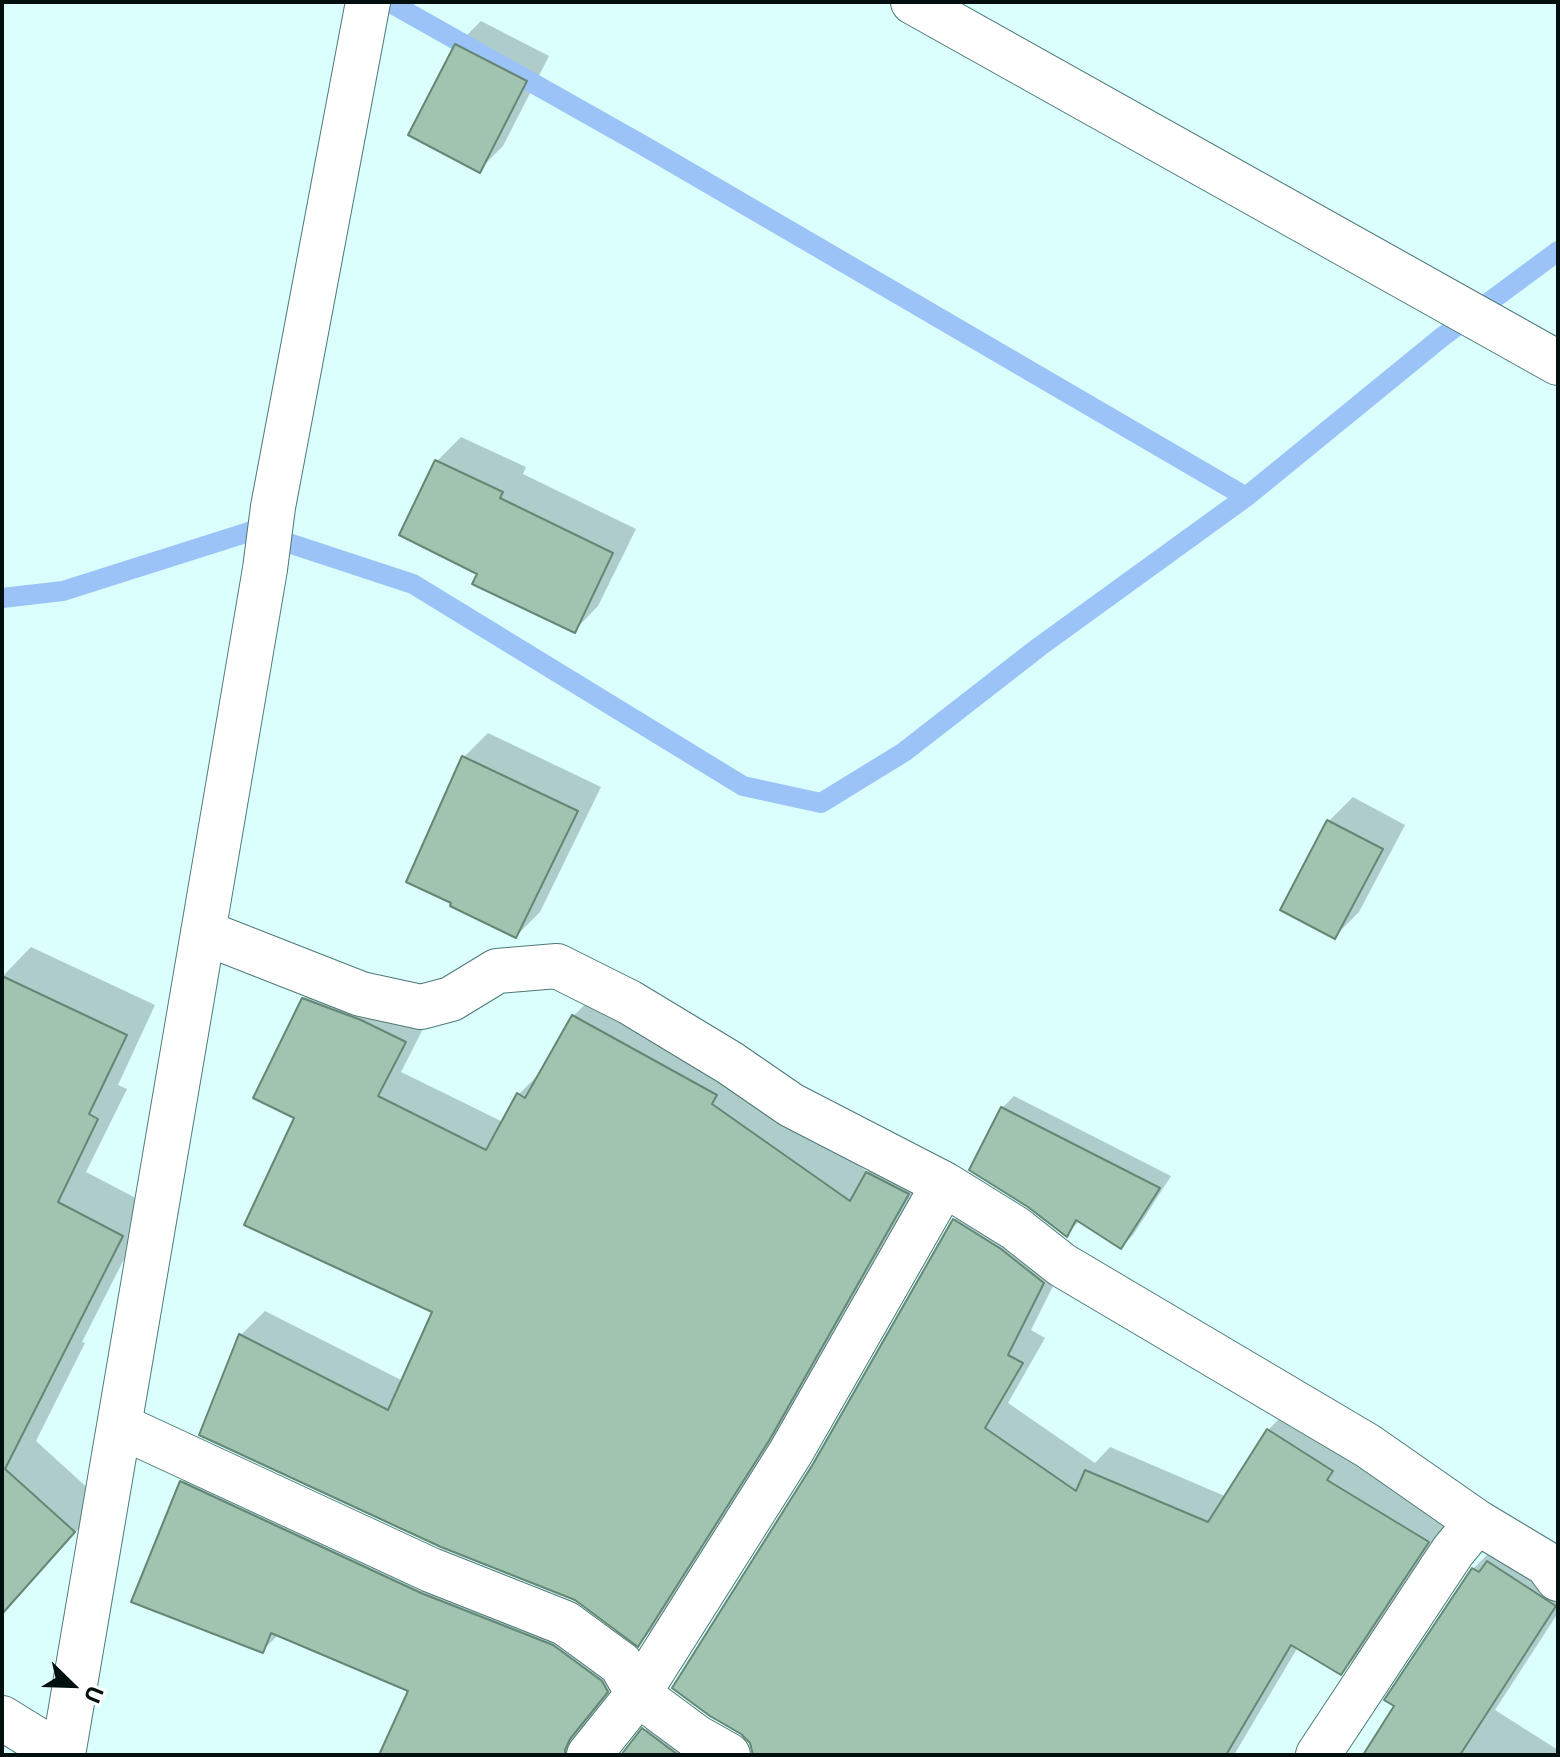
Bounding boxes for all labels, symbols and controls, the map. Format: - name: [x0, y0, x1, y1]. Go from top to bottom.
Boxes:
- north arrow: [32, 1645, 112, 1725]
- text: U: [79, 1682, 109, 1707]

